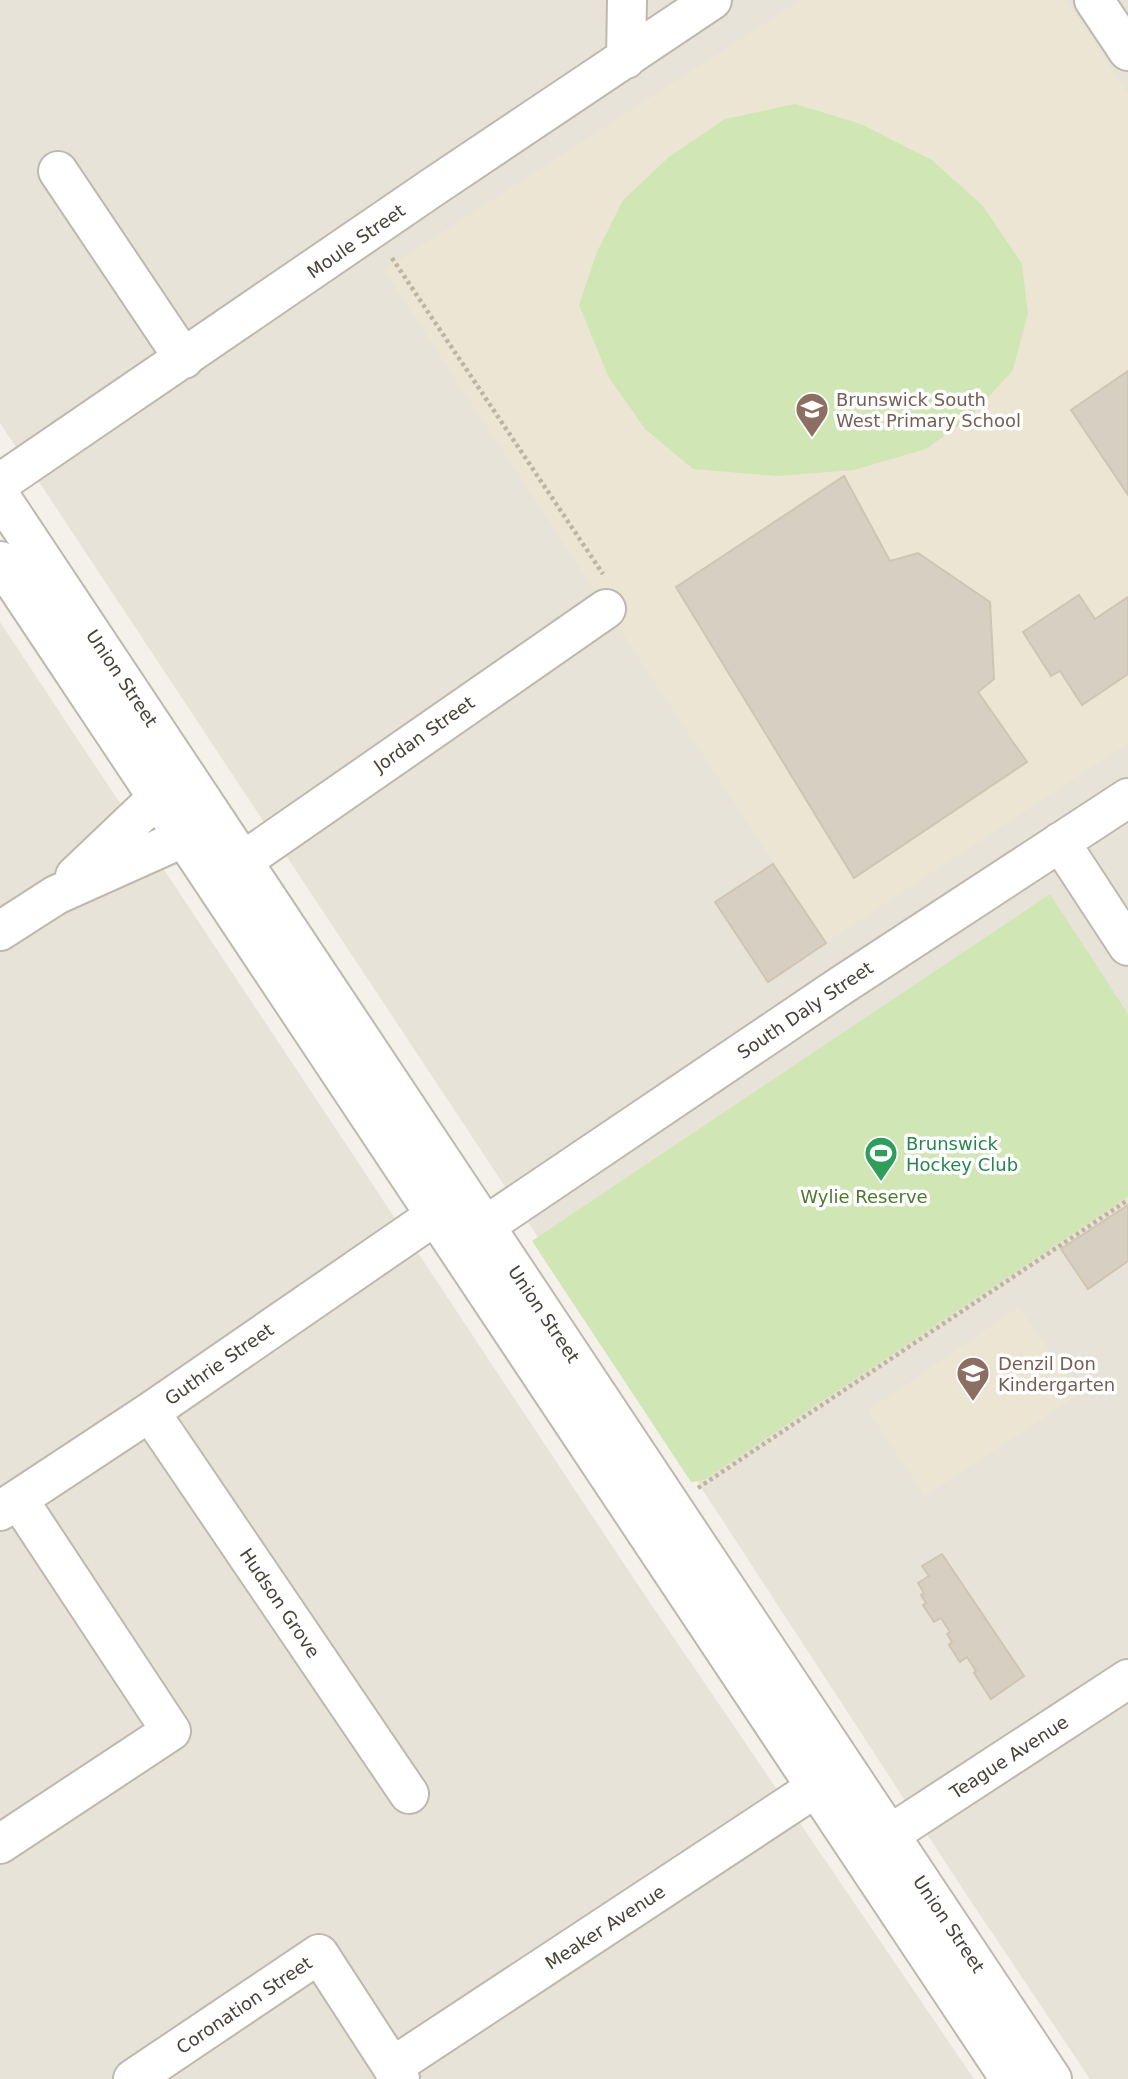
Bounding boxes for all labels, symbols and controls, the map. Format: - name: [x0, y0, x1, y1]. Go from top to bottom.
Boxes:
- street label: Moule Street: [303, 200, 409, 282]
- place label: Brunswick South West Primary School: [836, 389, 1021, 431]
- school or university icon: Brunswick South West Primary School: [793, 390, 831, 439]
- street label: Union Street: [82, 626, 162, 730]
- street label: Jordan Street: [369, 692, 478, 777]
- street label: South Daly Street: [733, 957, 877, 1063]
- place label: Brunswick Hockey Club: [906, 1133, 1018, 1175]
- sports icon: Brunswick Hockey Club: [862, 1134, 900, 1183]
- park label: Wylie Reserve: [800, 1186, 928, 1207]
- street label: Union Street: [504, 1262, 584, 1366]
- street label: Guthrie Street: [161, 1319, 277, 1409]
- place label: Denzil Don Kindergarten: [998, 1353, 1115, 1395]
- school or university icon: Denzil Don Kindergarten: [954, 1354, 992, 1403]
- street label: Hudson Grove: [236, 1544, 324, 1662]
- street label: Teague Avenue: [945, 1711, 1072, 1804]
- street label: Union Street: [909, 1872, 989, 1976]
- street label: Meaker Avenue: [541, 1880, 669, 1974]
- street label: Coronation Street: [172, 1952, 316, 2058]

